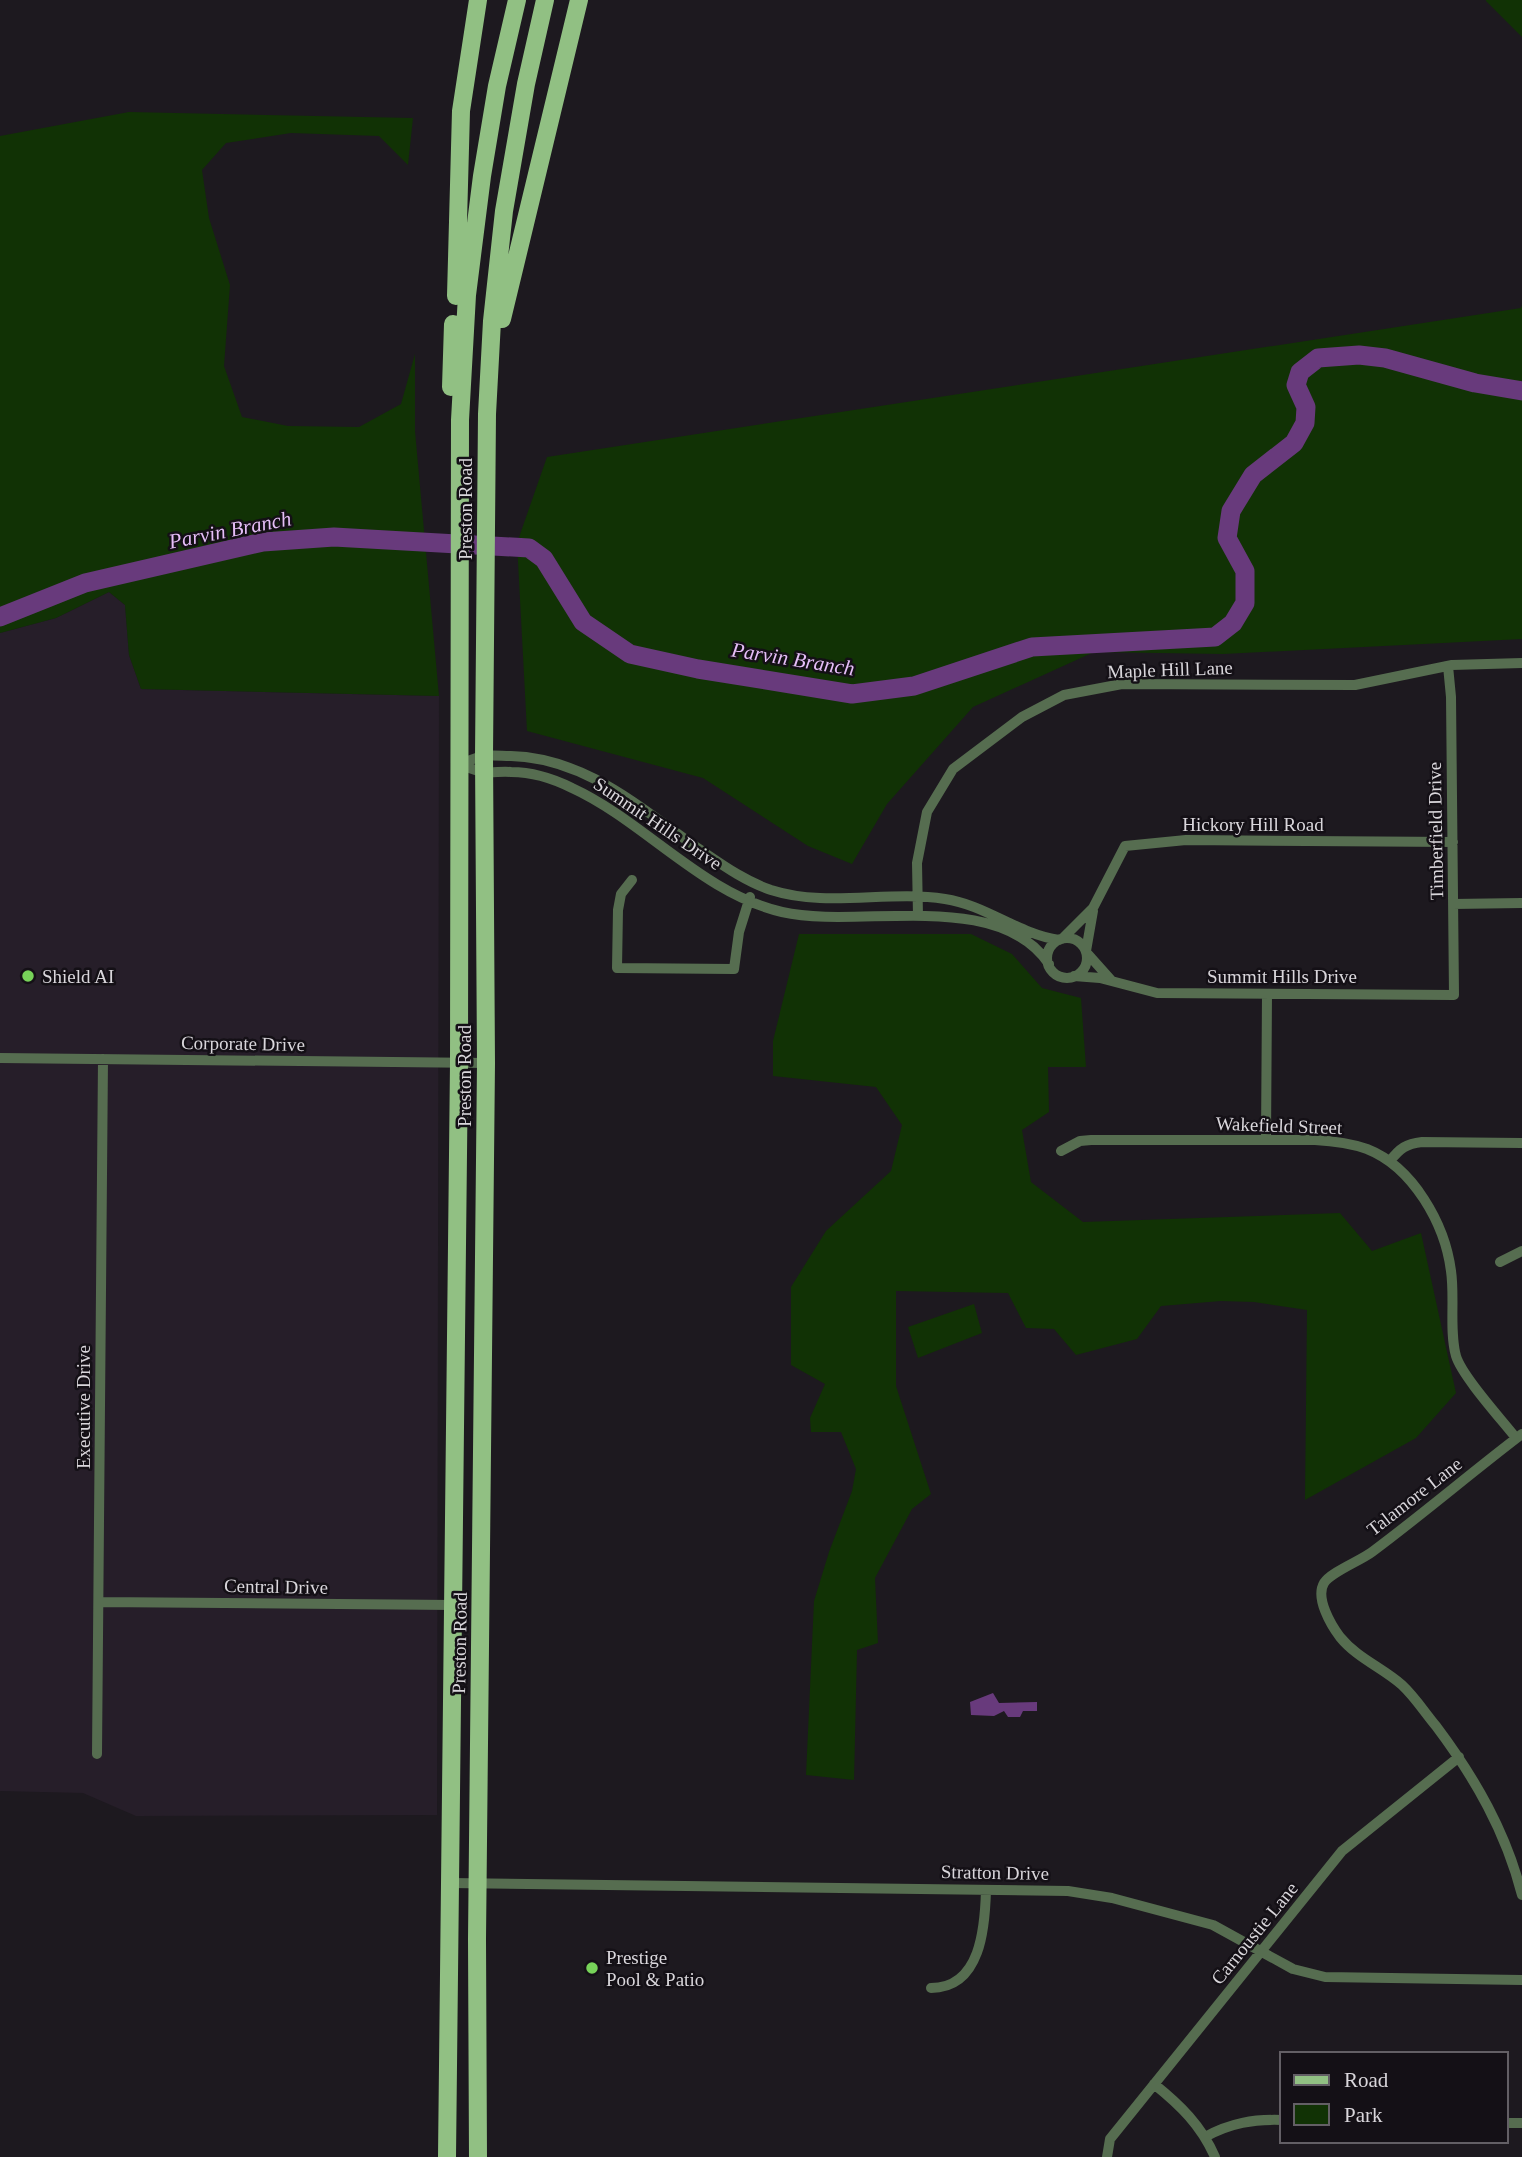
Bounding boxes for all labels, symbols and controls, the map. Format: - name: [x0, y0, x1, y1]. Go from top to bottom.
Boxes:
- street label: Preston Road: [455, 458, 476, 560]
- water label: Parvin Branch: [166, 506, 293, 554]
- water label: Parvin Branch: [729, 637, 856, 681]
- street label: Maple Hill Lane: [1107, 657, 1233, 682]
- street label: Timberfield Drive: [1424, 762, 1447, 900]
- street label: Summit Hills Drive: [590, 773, 726, 874]
- street label: Hickory Hill Road: [1182, 814, 1324, 835]
- place label: Shield AI: [42, 966, 114, 987]
- street label: Summit Hills Drive: [1207, 966, 1357, 987]
- marker: Shield AI: [20, 968, 36, 984]
- street label: Preston Road: [454, 1025, 475, 1127]
- street label: Corporate Drive: [181, 1032, 305, 1055]
- street label: Wakefield Street: [1215, 1113, 1343, 1138]
- street label: Executive Drive: [73, 1345, 94, 1469]
- street label: Talamore Lane: [1363, 1453, 1466, 1540]
- street label: Central Drive: [224, 1575, 328, 1598]
- street label: Preston Road: [448, 1591, 471, 1694]
- street label: Stratton Drive: [941, 1861, 1049, 1884]
- street label: Carnoustie Lane: [1207, 1878, 1302, 1989]
- place label: Prestige Pool & Patio: [606, 1947, 704, 1990]
- marker: Prestige Pool & Patio: [584, 1960, 600, 1976]
- legend: [1280, 2052, 1508, 2143]
- text: Road: [1344, 2068, 1389, 2092]
- text: Park: [1344, 2103, 1383, 2127]

